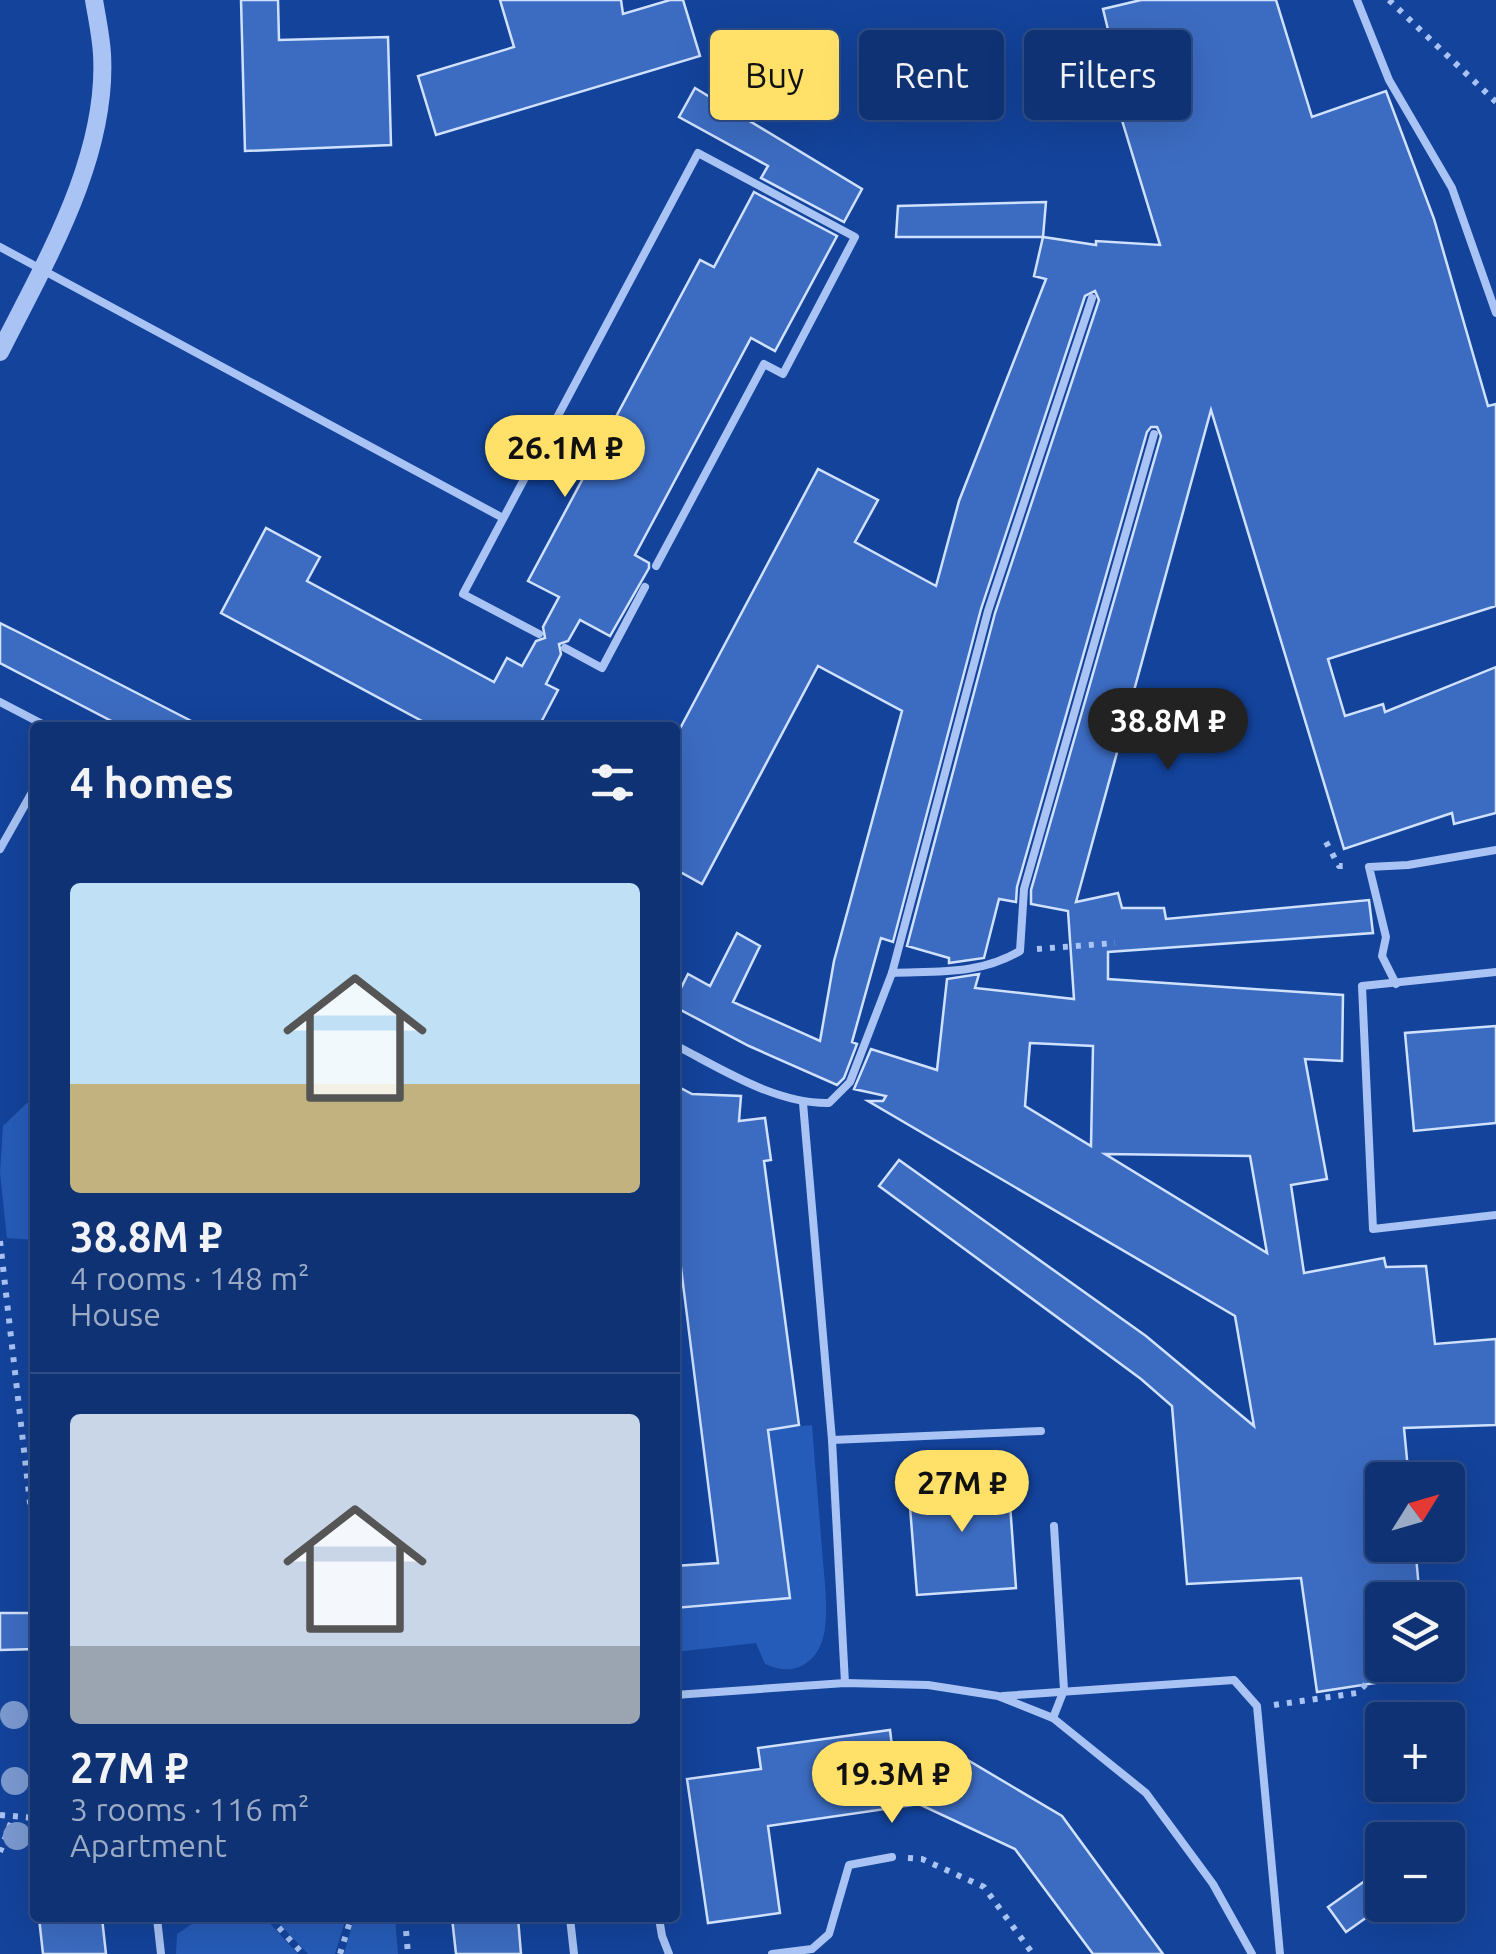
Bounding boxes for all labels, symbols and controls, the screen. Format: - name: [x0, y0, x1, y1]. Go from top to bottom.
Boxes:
- chip: Buy: [710, 30, 839, 120]
- chip: Rent: [859, 30, 1004, 120]
- chip: Filters: [1024, 30, 1191, 120]
- pin: 26.1M ₽: [473, 415, 657, 500]
- text: 26.1M ₽: [507, 429, 623, 465]
- pin: 38.8M ₽: [1076, 688, 1260, 773]
- text: 38.8M ₽: [1110, 702, 1226, 738]
- icon: filters: [585, 755, 640, 810]
- text: 4 homes: [70, 759, 234, 806]
- icon: home: [265, 948, 445, 1128]
- text: 38.8M ₽: [70, 1213, 222, 1260]
- text: 4 rooms · 148 m²: [70, 1260, 310, 1296]
- text: House: [70, 1296, 161, 1332]
- pin: 27M ₽: [892, 1450, 1032, 1535]
- north arrow: [1365, 1462, 1465, 1562]
- map controls: [1365, 1462, 1465, 1922]
- text: 27M ₽: [917, 1464, 1007, 1500]
- icon: home: [265, 1479, 445, 1659]
- button: layers: [1365, 1582, 1465, 1682]
- button: +: [1365, 1702, 1465, 1802]
- pin: 19.3M ₽: [800, 1741, 984, 1826]
- text: 27M ₽: [70, 1744, 188, 1791]
- text: 19.3M ₽: [834, 1755, 950, 1791]
- text: 3 rooms · 116 m²: [70, 1791, 310, 1827]
- button: −: [1365, 1822, 1465, 1922]
- text: Apartment: [70, 1827, 227, 1863]

